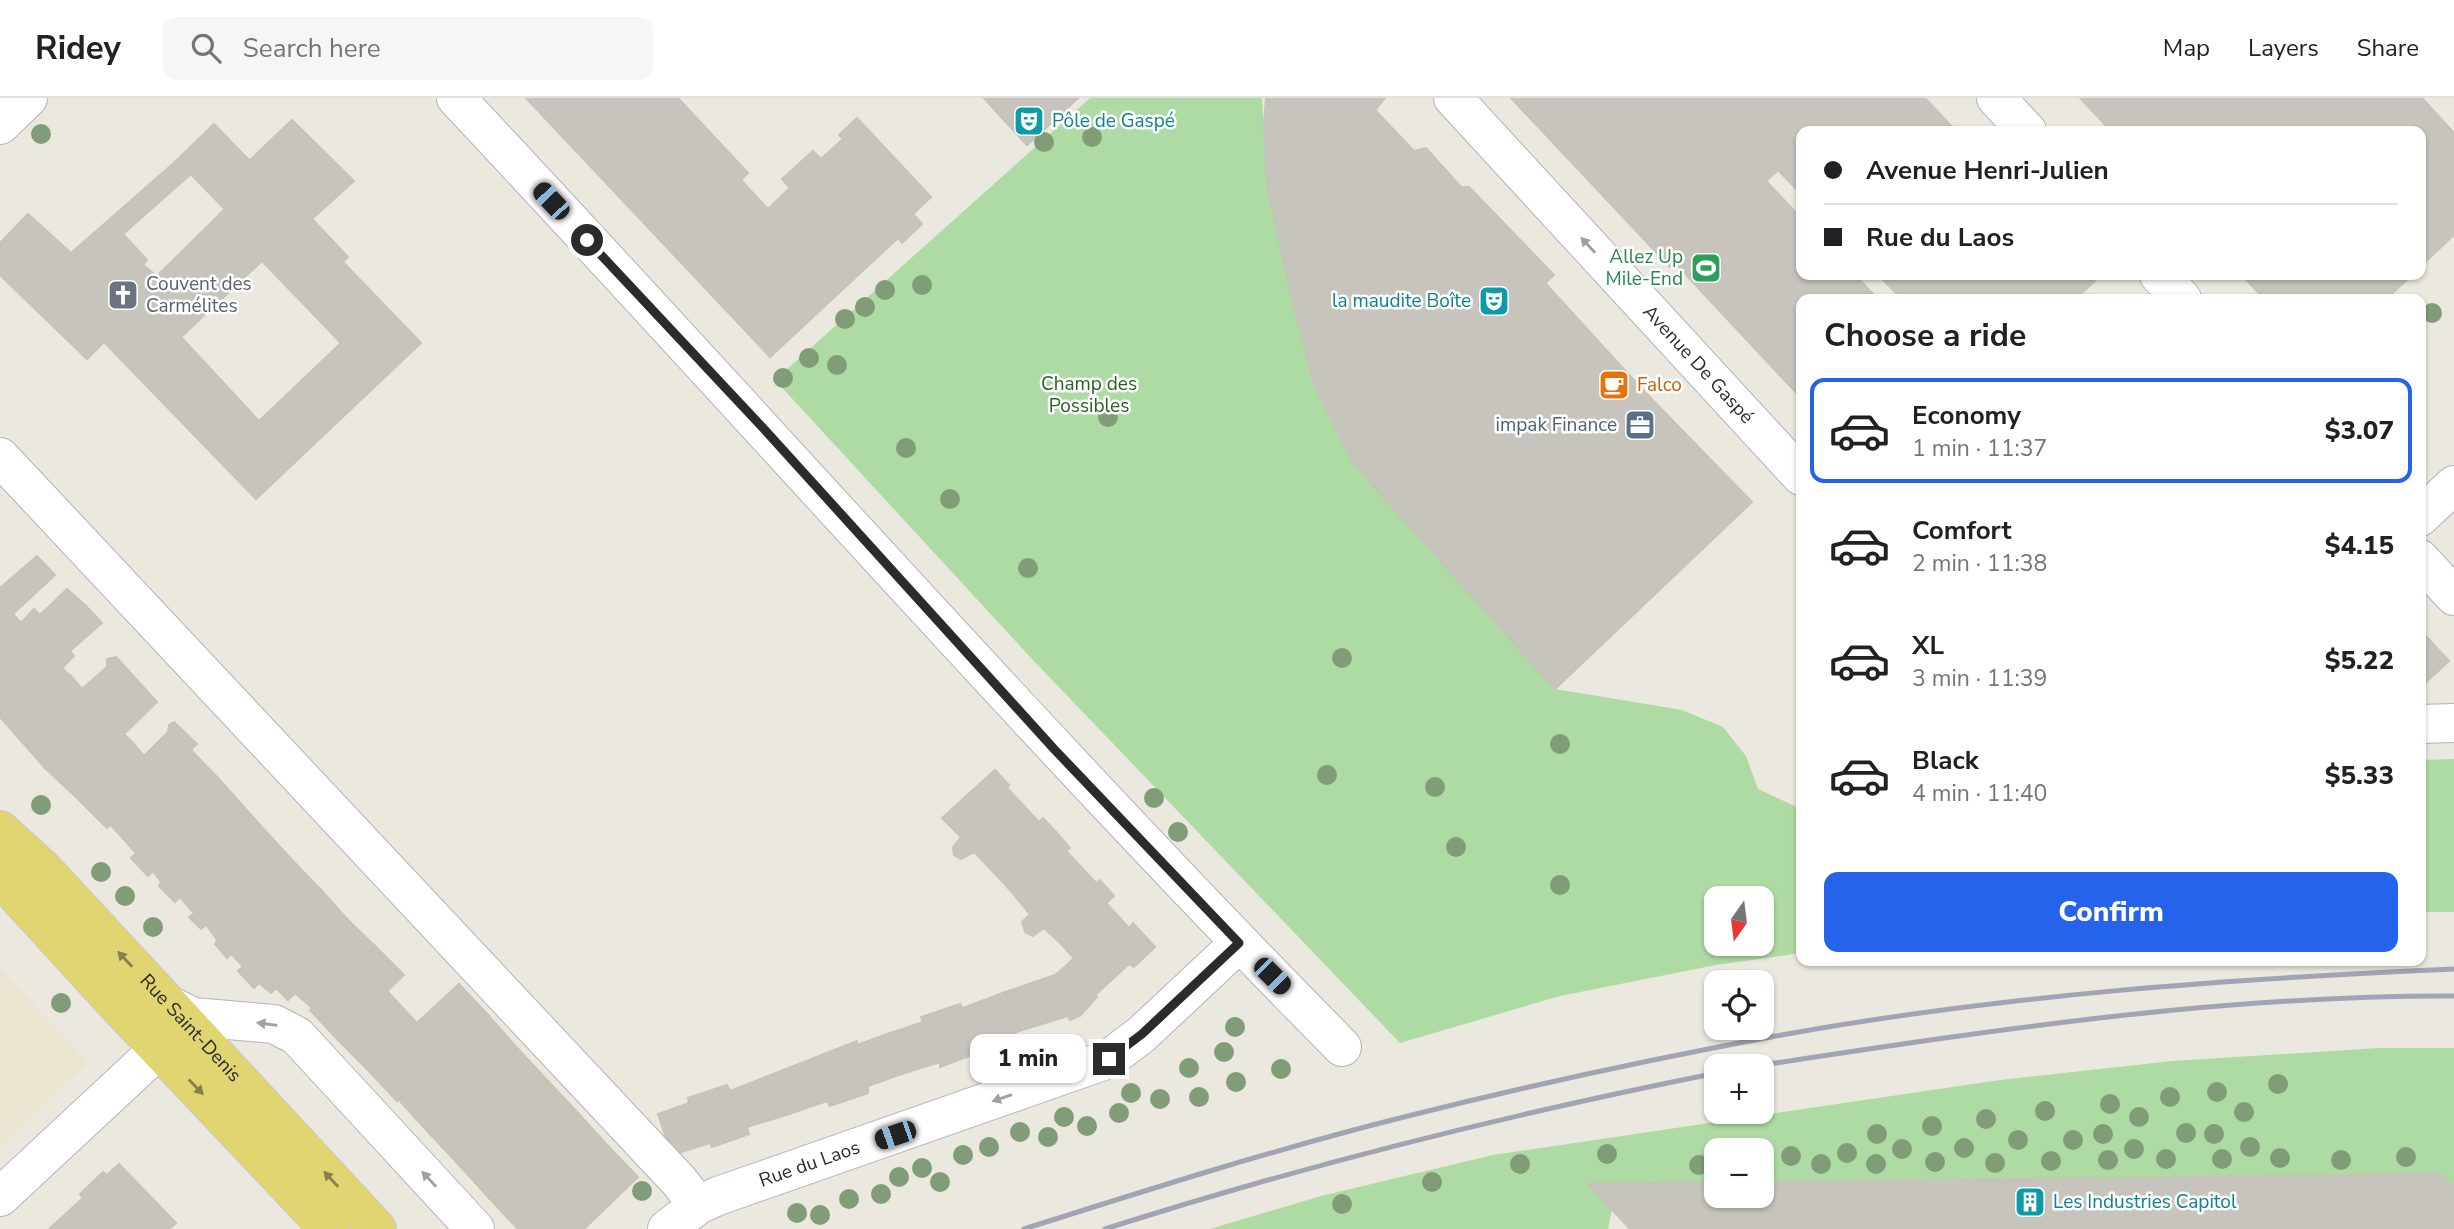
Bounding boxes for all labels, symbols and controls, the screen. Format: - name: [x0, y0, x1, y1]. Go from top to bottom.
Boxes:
- search box: [163, 17, 653, 80]
- text: Ridey: [35, 26, 121, 71]
- icon: search: [187, 29, 225, 67]
- text: Search here: [243, 31, 381, 66]
- text: Map: [2163, 32, 2210, 64]
- text: Layers: [2248, 32, 2319, 64]
- text: Share: [2357, 32, 2419, 64]
- theatre icon: Pôle de Gaspé: [1012, 104, 1046, 138]
- place label: Pôle de Gaspé: [1052, 108, 1175, 134]
- text: Avenue Henri-Julien: [1866, 153, 2109, 188]
- car: [529, 178, 574, 224]
- text: Rue du Laos: [1866, 220, 2014, 255]
- route start: [571, 224, 603, 256]
- one-way arrow: [1581, 237, 1597, 254]
- place label: Allez Up Mile-End: [1605, 244, 1683, 292]
- sports icon: Allez Up Mile-End: [1689, 251, 1723, 285]
- place label: Couvent des Carmélites: [146, 271, 252, 319]
- church icon: Couvent des Carmélites: [106, 278, 140, 312]
- theatre icon: la maudite Boîte: [1477, 284, 1511, 318]
- place label: la maudite Boîte: [1332, 288, 1471, 314]
- street label: Avenue De Gaspé: [1637, 299, 1760, 429]
- text: Choose a ride: [1824, 314, 2026, 357]
- cafe icon: Falco: [1597, 368, 1631, 402]
- park label: Champ des Possibles: [1041, 371, 1137, 419]
- place label: Falco: [1637, 372, 1682, 398]
- text: Economy: [1912, 398, 2021, 433]
- icon: car: [1828, 399, 1891, 462]
- office icon: impak Finance: [1623, 408, 1657, 442]
- place label: impak Finance: [1496, 412, 1617, 438]
- text: $3.07: [2325, 413, 2394, 448]
- text: 1 min · 11:37: [1912, 433, 2047, 464]
- text: Comfort: [1912, 513, 2012, 548]
- icon: car: [1828, 514, 1891, 577]
- text: $4.15: [2325, 528, 2394, 563]
- text: 2 min · 11:38: [1912, 548, 2047, 579]
- text: XL: [1912, 628, 1944, 663]
- icon: car: [1828, 629, 1891, 692]
- text: $5.22: [2325, 643, 2394, 678]
- text: 3 min · 11:39: [1912, 663, 2047, 694]
- text: Black: [1912, 743, 1979, 778]
- icon: car: [1828, 744, 1891, 807]
- text: $5.33: [2325, 758, 2394, 793]
- text: 4 min · 11:40: [1912, 778, 2047, 809]
- button: Confirm: [1824, 872, 2398, 952]
- north arrow: [1704, 886, 1774, 956]
- map controls: [1704, 886, 1774, 1208]
- one-way arrow: [118, 951, 134, 968]
- car: [1250, 954, 1295, 998]
- street label: Rue Saint-Denis: [134, 968, 247, 1088]
- button: locate: [1704, 970, 1774, 1040]
- one-way arrow: [256, 1019, 278, 1030]
- callout: 1 min: [969, 1034, 1084, 1084]
- text: 1 min: [998, 1043, 1058, 1074]
- route end: [1093, 1043, 1125, 1075]
- button: +: [1704, 1054, 1774, 1124]
- one-way arrow: [187, 1079, 204, 1096]
- one-way arrow: [991, 1093, 1012, 1104]
- car: [872, 1118, 919, 1152]
- street label: Rue du Laos: [755, 1134, 863, 1194]
- button: −: [1704, 1138, 1774, 1208]
- one-way arrow: [323, 1171, 339, 1188]
- one-way arrow: [421, 1171, 437, 1188]
- building icon: Les Industries Capitol: [2013, 1185, 2047, 1219]
- place label: Les Industries Capitol: [2053, 1189, 2237, 1215]

